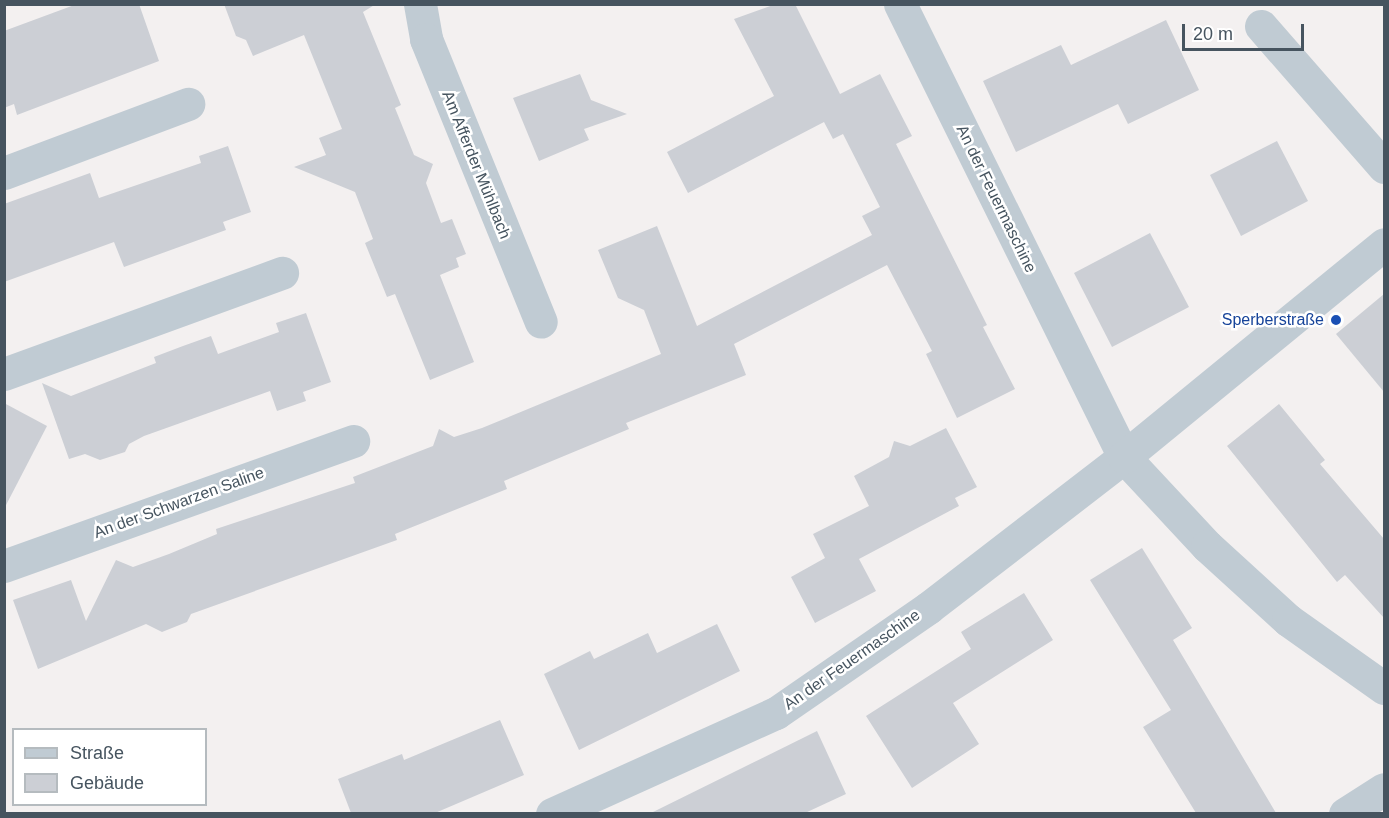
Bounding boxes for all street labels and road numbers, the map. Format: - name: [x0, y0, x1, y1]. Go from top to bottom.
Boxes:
- street label: Am Afferder Mühlbach: [437, 88, 515, 242]
- street label: An der Feuermaschine: [952, 122, 1040, 276]
- street label: An der Schwarzen Saline: [91, 463, 267, 543]
- street label: An der Feuermaschine: [780, 606, 924, 714]

